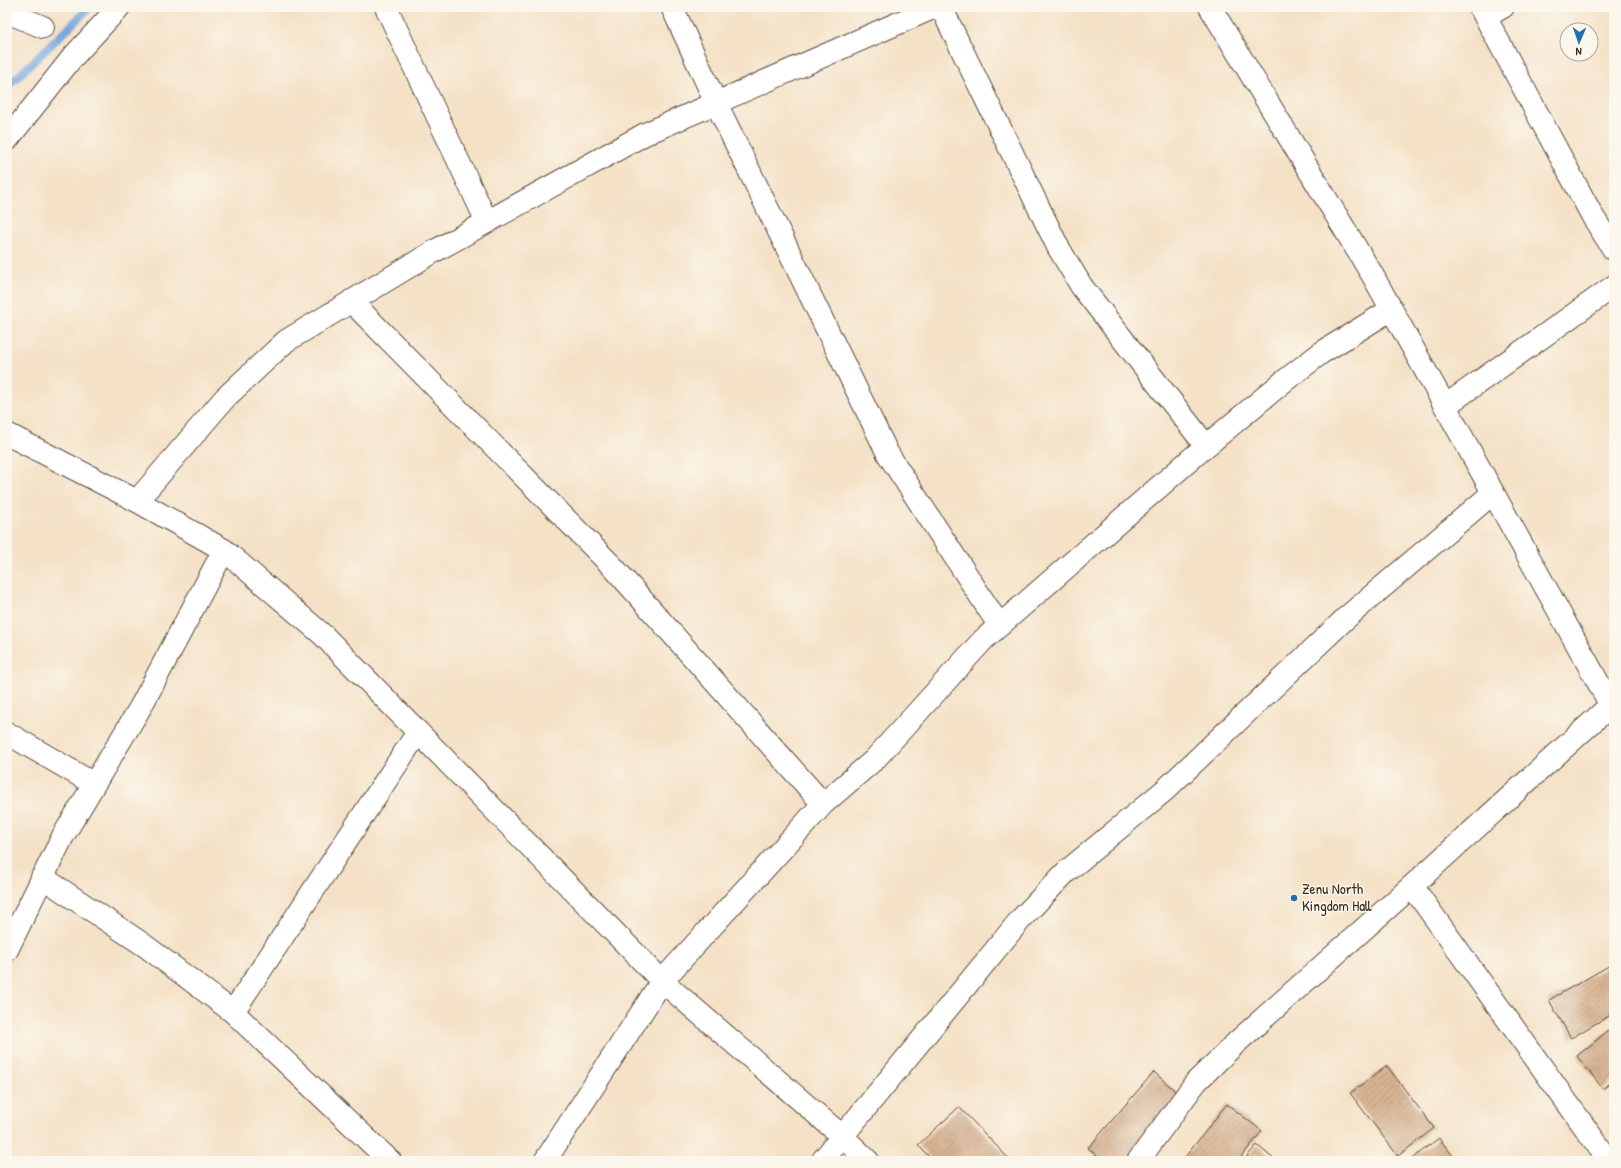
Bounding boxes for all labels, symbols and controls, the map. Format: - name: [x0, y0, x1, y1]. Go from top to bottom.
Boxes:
- north arrow: [1559, 22, 1599, 62]
- text: N: [1575, 45, 1582, 59]
- place label: Zenu North Kingdom Hall: [1302, 878, 1372, 916]
- marker: Zenu North Kingdom Hall: [1289, 893, 1299, 903]

